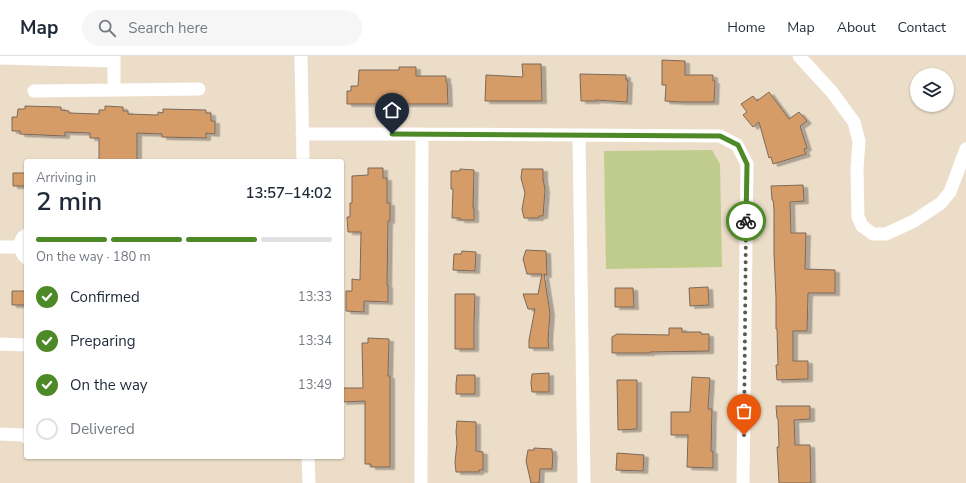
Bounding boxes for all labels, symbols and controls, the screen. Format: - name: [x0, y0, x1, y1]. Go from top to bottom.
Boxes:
- search box: [82, 10, 362, 46]
- text: Map: [20, 15, 58, 41]
- icon: search: [96, 17, 118, 39]
- text: Search here: [128, 18, 208, 38]
- text: Home: [727, 18, 765, 37]
- text: Map: [787, 18, 815, 37]
- text: About: [837, 18, 876, 37]
- text: Contact: [898, 18, 946, 37]
- map controls: [910, 68, 954, 112]
- button: layers: [910, 68, 954, 112]
- pin: [375, 93, 409, 134]
- icon: home: [381, 99, 403, 121]
- text: Arriving in: [36, 169, 96, 187]
- text: 13:57–14:02: [245, 183, 332, 203]
- text: 2 min: [36, 184, 102, 219]
- courier: [726, 201, 766, 241]
- icon: bike: [735, 210, 757, 232]
- text: On the way · 180 m: [36, 248, 151, 266]
- icon: check: [36, 286, 58, 308]
- text: Confirmed: [70, 287, 140, 307]
- text: 13:33: [298, 288, 332, 306]
- icon: check: [36, 330, 58, 352]
- text: Preparing: [70, 331, 135, 351]
- text: 13:34: [298, 332, 332, 350]
- icon: check: [36, 374, 58, 396]
- text: On the way: [70, 375, 148, 395]
- text: 13:49: [298, 376, 332, 394]
- pin: [727, 394, 761, 435]
- icon: bag: [733, 400, 755, 422]
- text: Delivered: [70, 419, 135, 439]

